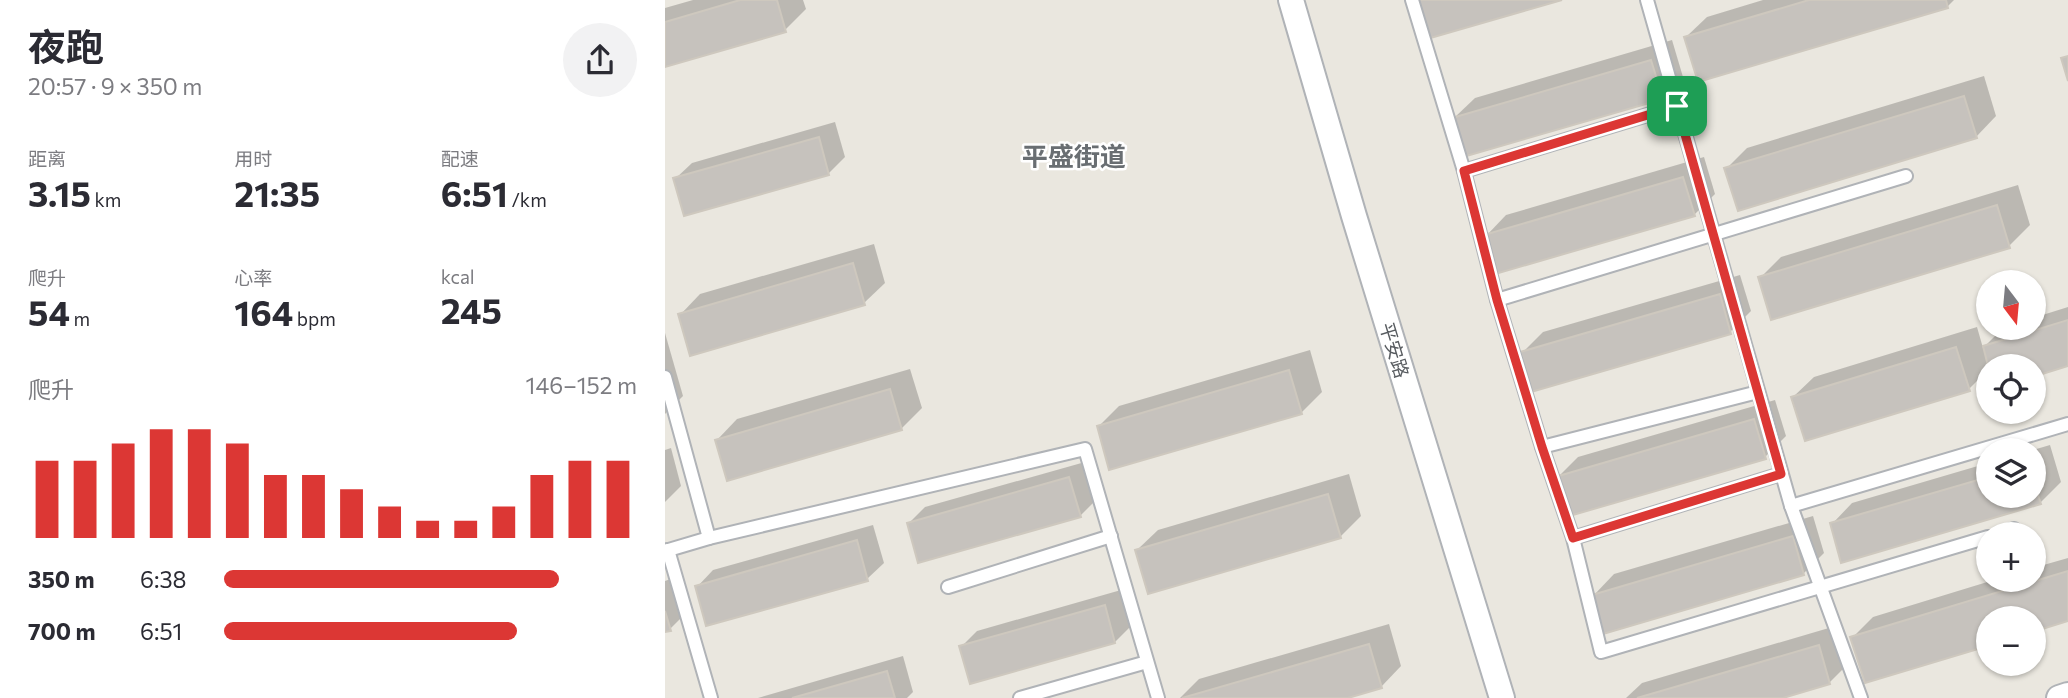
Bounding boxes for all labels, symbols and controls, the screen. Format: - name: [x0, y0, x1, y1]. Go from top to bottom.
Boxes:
- text: 夜跑: [28, 22, 104, 69]
- button: share: [563, 23, 637, 97]
- text: 20:57 · 9 × 350 m: [28, 72, 202, 100]
- pin: [1647, 76, 1707, 136]
- icon: arrive: [1658, 87, 1696, 125]
- district label: 平盛街道: [1022, 140, 1126, 171]
- text: 距离: [28, 147, 66, 170]
- text: 用时: [234, 147, 272, 170]
- text: 配速: [441, 147, 479, 170]
- text: 3.15: [28, 171, 91, 214]
- text: 21:35: [234, 171, 320, 214]
- text: 6:51: [441, 171, 508, 214]
- text: km: [91, 188, 121, 211]
- text: /km: [508, 188, 547, 211]
- text: kcal: [441, 265, 475, 288]
- text: 爬升: [28, 266, 66, 289]
- text: 心率: [234, 266, 272, 289]
- north arrow: [1976, 270, 2046, 340]
- map controls: [1976, 270, 2046, 676]
- text: 245: [441, 288, 502, 331]
- text: 54: [28, 290, 70, 333]
- text: 164: [234, 290, 293, 333]
- text: m: [70, 307, 90, 330]
- text: bpm: [293, 307, 336, 330]
- street label: 平安路: [1376, 319, 1414, 381]
- button: locate: [1976, 354, 2046, 424]
- text: 146–152 m: [526, 371, 637, 399]
- text: 爬升: [28, 375, 74, 403]
- button: layers: [1976, 438, 2046, 508]
- button: +: [1976, 522, 2046, 592]
- text: 350 m: [28, 565, 95, 593]
- text: 6:38: [140, 565, 186, 593]
- button: −: [1976, 606, 2046, 676]
- text: 700 m: [28, 617, 96, 645]
- text: 6:51: [140, 617, 182, 645]

